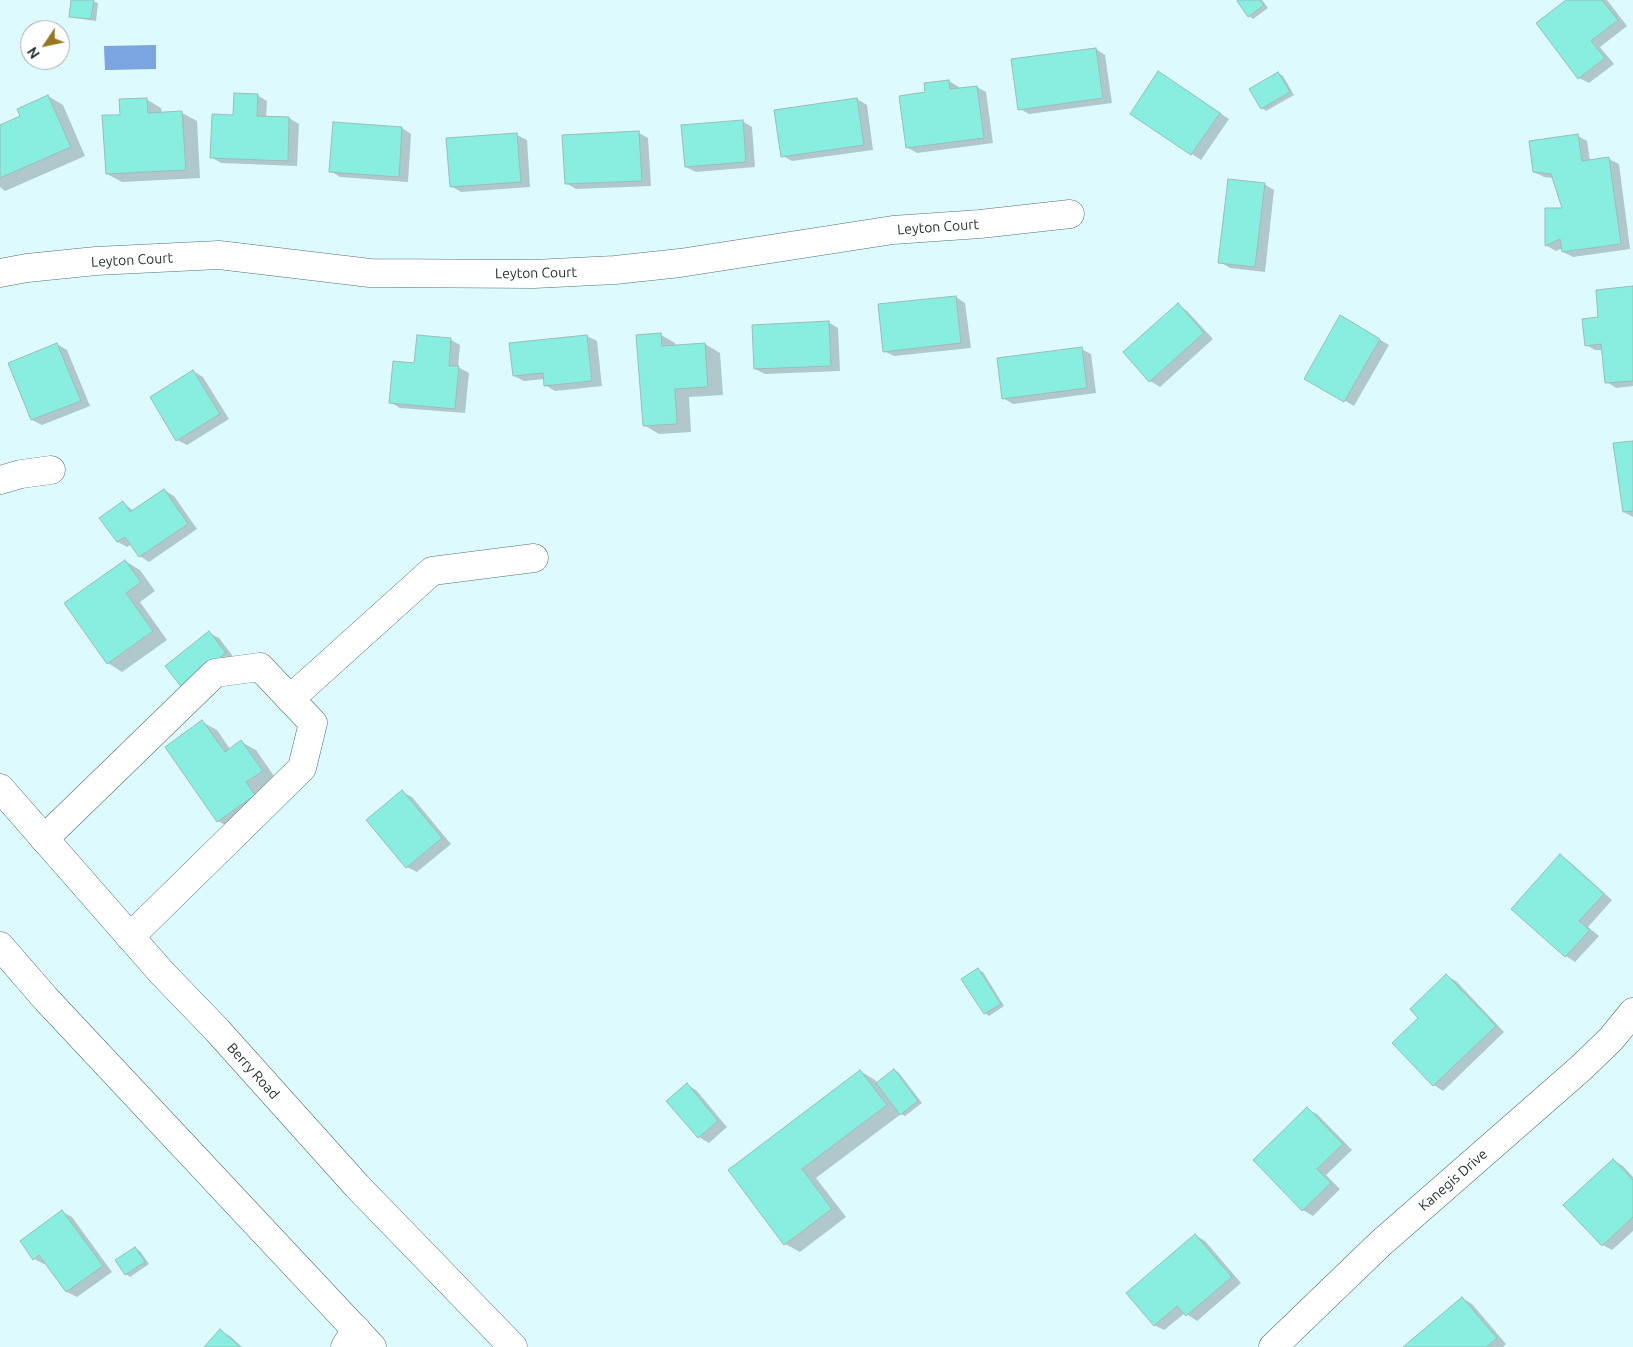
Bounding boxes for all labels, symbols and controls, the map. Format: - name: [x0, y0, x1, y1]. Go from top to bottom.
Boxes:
- north arrow: [20, 20, 70, 70]
- text: N: [24, 44, 43, 62]
- street label: Leyton Court: [897, 216, 979, 238]
- street label: Leyton Court: [91, 249, 173, 271]
- street label: Leyton Court: [495, 264, 577, 282]
- street label: Berry Road: [223, 1039, 283, 1103]
- street label: Kanegis Drive: [1415, 1146, 1491, 1214]

